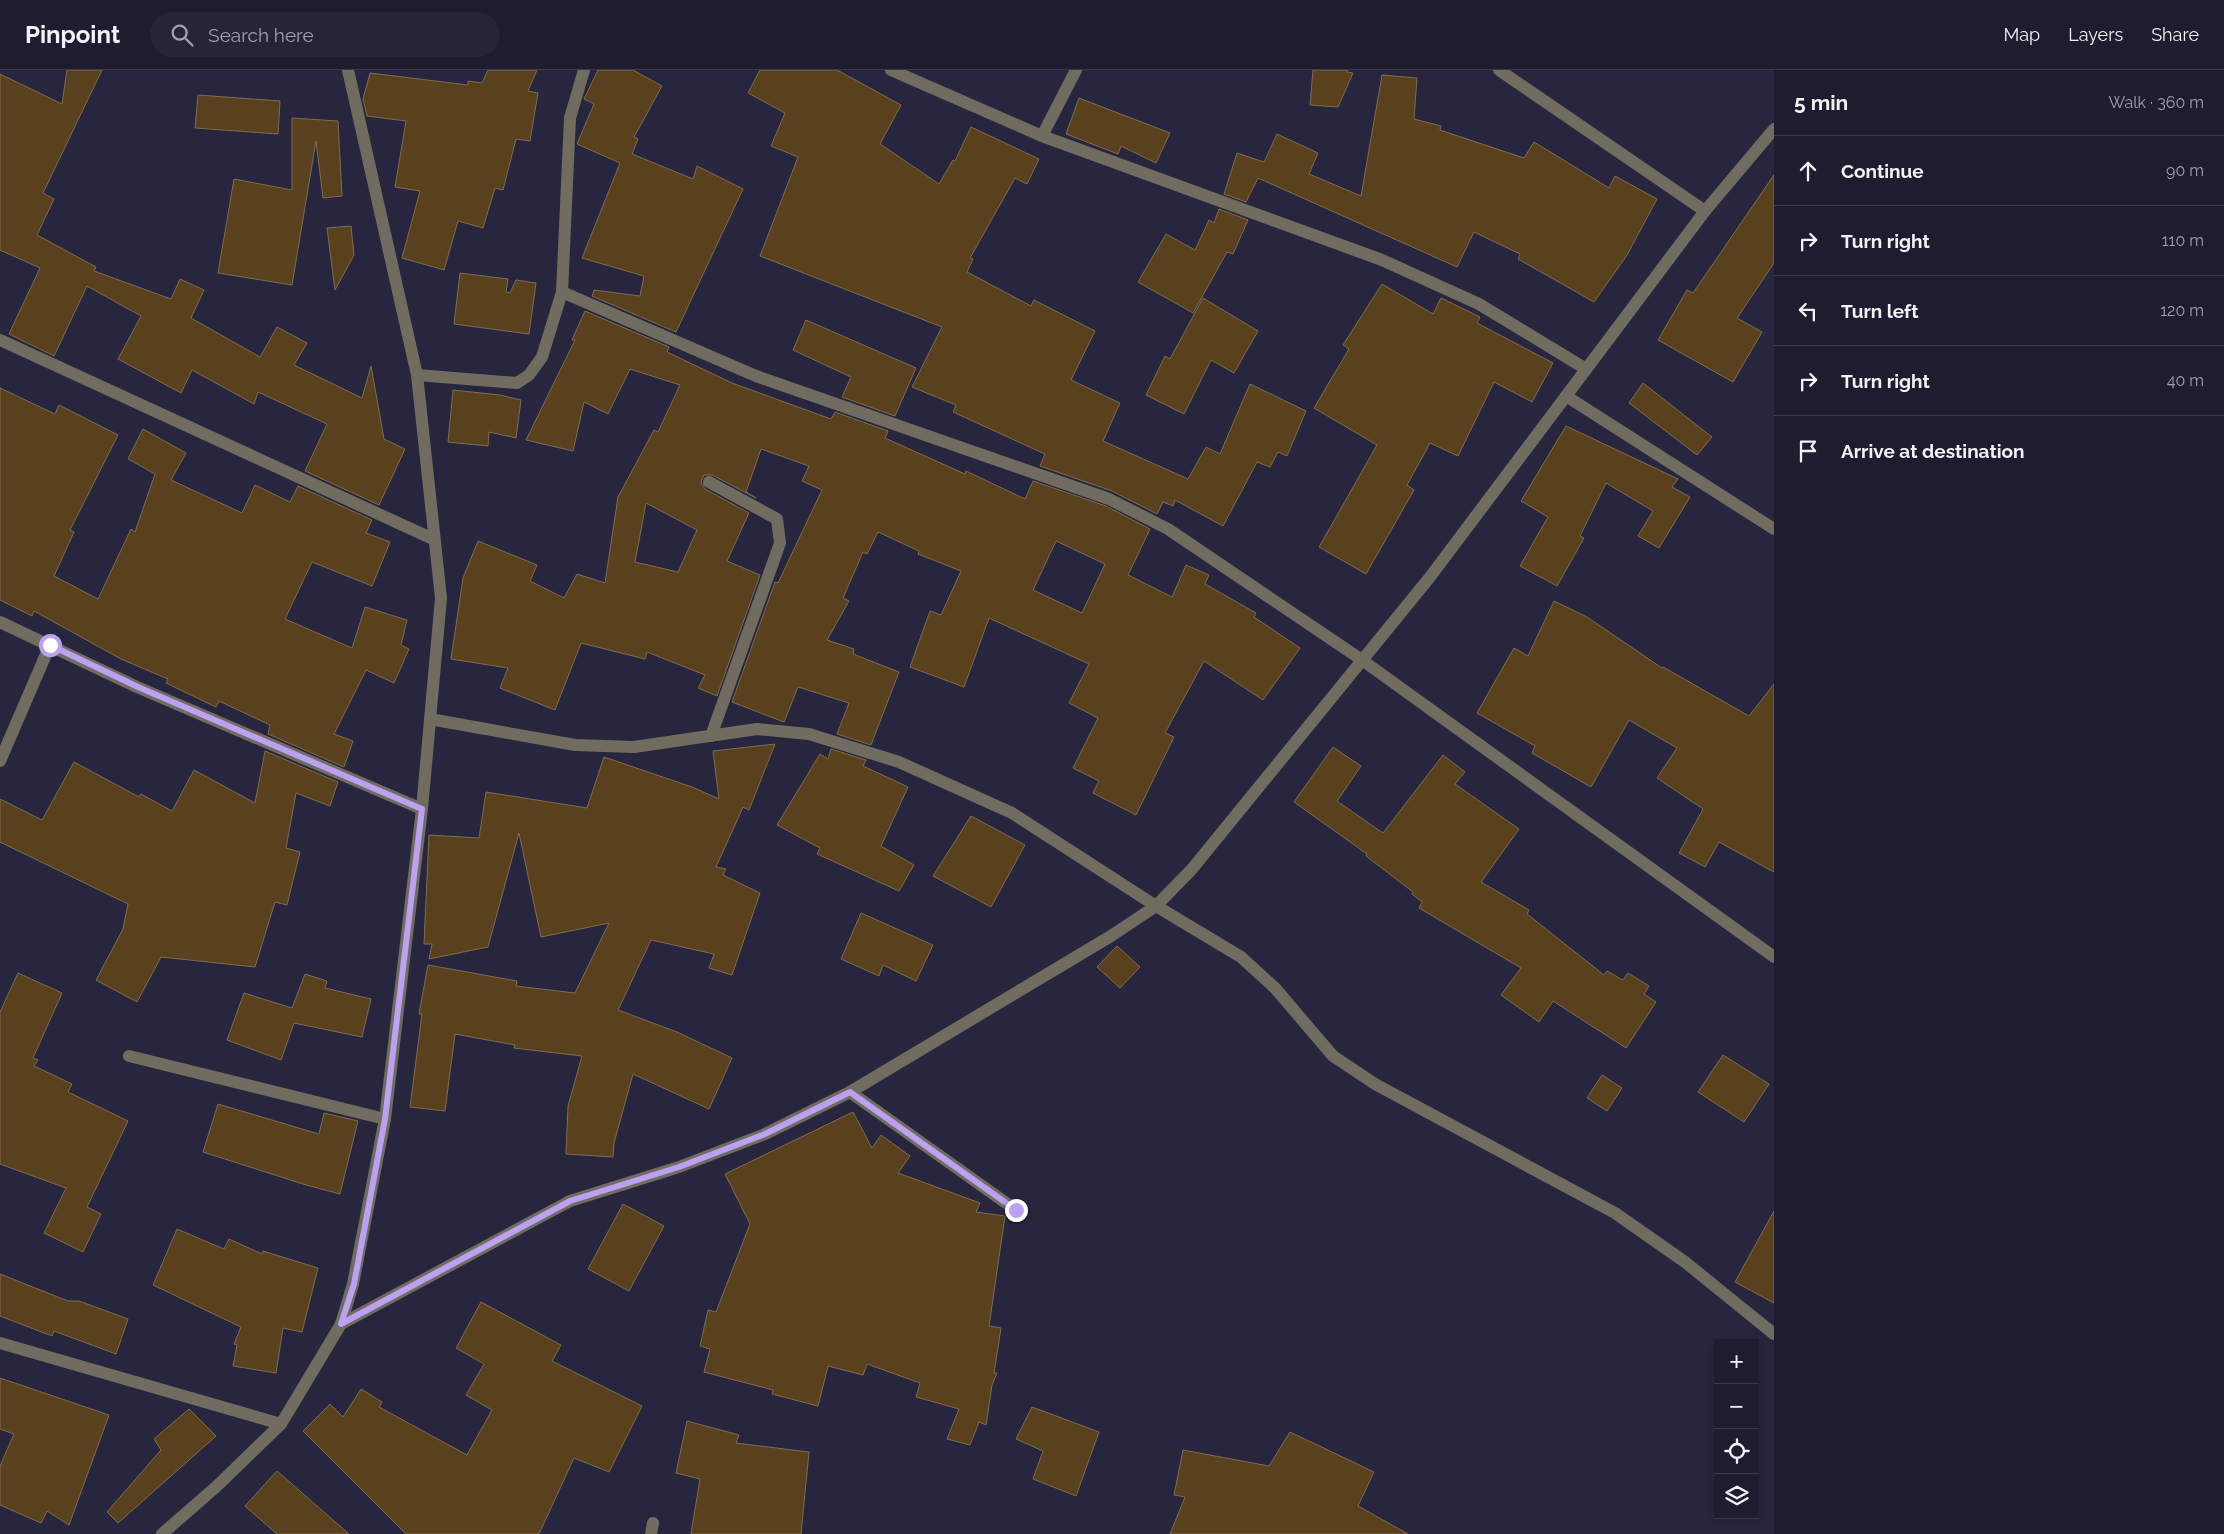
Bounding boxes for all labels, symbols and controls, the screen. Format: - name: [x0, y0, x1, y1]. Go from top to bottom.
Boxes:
- search box: [150, 12, 500, 57]
- text: Pinpoint: [25, 20, 120, 49]
- icon: search: [168, 21, 196, 49]
- text: Search here: [208, 24, 314, 46]
- text: Map: [2004, 24, 2040, 45]
- text: Layers: [2068, 24, 2123, 45]
- text: Share: [2151, 24, 2199, 45]
- text: 5 min: [1794, 90, 1848, 115]
- text: Walk · 360 m: [2109, 93, 2204, 112]
- icon: ahead: [1794, 157, 1822, 185]
- text: Continue: [1841, 160, 1924, 182]
- text: 90 m: [2166, 161, 2204, 180]
- icon: right: [1794, 227, 1822, 255]
- text: Turn right: [1841, 230, 1930, 252]
- text: 110 m: [2162, 231, 2204, 250]
- icon: left: [1794, 297, 1822, 325]
- text: Turn left: [1841, 300, 1918, 322]
- text: 120 m: [2160, 301, 2204, 320]
- icon: right: [1794, 367, 1822, 395]
- text: Turn right: [1841, 370, 1930, 392]
- text: 40 m: [2167, 371, 2204, 390]
- icon: arrive: [1794, 437, 1822, 465]
- text: Arrive at destination: [1841, 440, 2025, 462]
- route start: [39, 634, 62, 657]
- route end: [1005, 1199, 1028, 1222]
- map controls: [1714, 1339, 1759, 1519]
- button: +: [1714, 1339, 1759, 1384]
- button: −: [1714, 1384, 1759, 1429]
- button: locate: [1714, 1429, 1759, 1474]
- button: layers: [1714, 1474, 1759, 1519]

